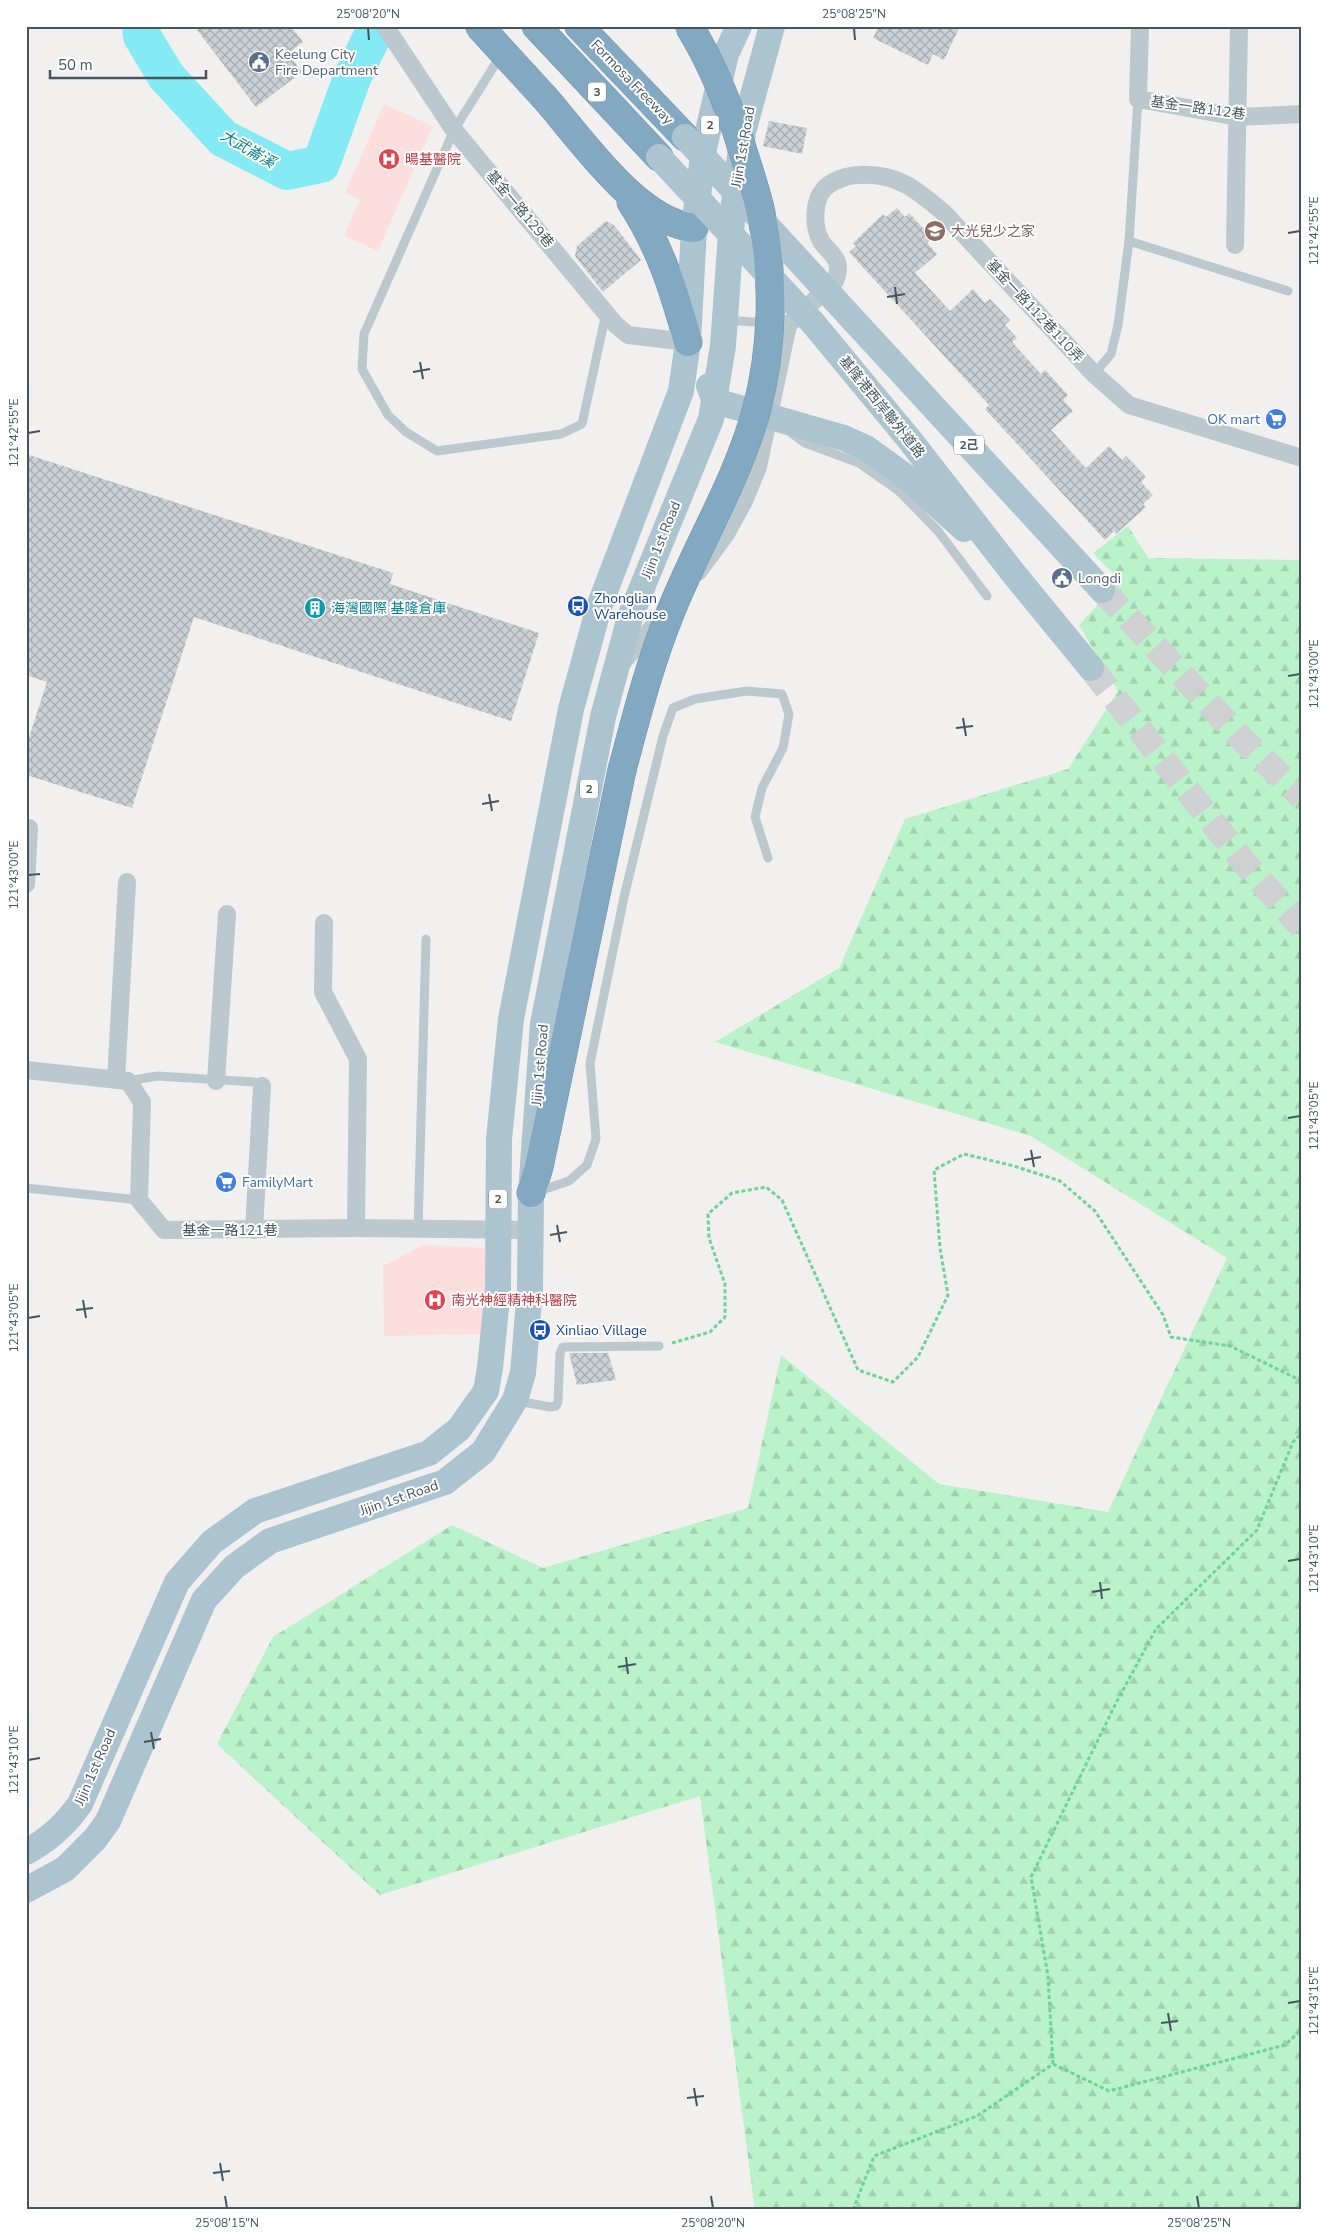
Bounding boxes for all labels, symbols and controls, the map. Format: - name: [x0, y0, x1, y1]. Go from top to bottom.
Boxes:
- text: 25°08'20"N: [336, 6, 400, 22]
- text: 25°08'25"N: [822, 6, 886, 22]
- street label: Formosa Freeway: [587, 35, 678, 129]
- place label: Keelung City Fire Department: [275, 45, 378, 80]
- scale bar: [50, 48, 206, 80]
- public building icon: Keelung City Fire Department: [247, 50, 271, 74]
- text: 50 m: [58, 55, 93, 75]
- road number: 3: [588, 82, 606, 101]
- street label: 基金一路112巷: [1150, 92, 1246, 124]
- street label: Jijin 1st Road: [726, 105, 759, 190]
- road number: 2: [701, 116, 719, 134]
- water label: 大武崙溪: [217, 125, 281, 174]
- hospital icon: 暘基醫院: [377, 147, 401, 171]
- place label: 暘基醫院: [405, 150, 461, 169]
- street label: 基金一路129巷: [482, 166, 558, 252]
- text: 121°42'55"E: [1306, 196, 1322, 266]
- school or university icon: 大光兒少之家: [923, 219, 947, 243]
- place label: 大光兒少之家: [951, 222, 1035, 241]
- street label: 基金一路112巷110弄: [982, 255, 1088, 367]
- street label: 基隆港西岸聯外道路: [835, 352, 929, 462]
- text: 121°42'55"E: [6, 398, 22, 468]
- supermarket icon: OK mart: [1264, 407, 1288, 431]
- place label: OK mart: [1207, 410, 1260, 429]
- road number: 2己: [954, 436, 984, 454]
- street label: Jijin 1st Road: [636, 498, 685, 583]
- public building icon: Longdi: [1050, 566, 1074, 590]
- place label: Longdi: [1078, 569, 1121, 588]
- place label: Zhonglian Warehouse: [594, 589, 666, 624]
- bus stop icon: Zhonglian Warehouse: [566, 594, 590, 618]
- building icon: 海灣國際 基隆倉庫: [303, 596, 327, 620]
- place label: 海灣國際 基隆倉庫: [331, 599, 447, 618]
- text: 121°43'00"E: [1306, 639, 1322, 709]
- road number: 2: [580, 780, 598, 799]
- text: 121°43'00"E: [6, 840, 22, 910]
- street label: Jijin 1st Road: [527, 1023, 553, 1108]
- text: 121°43'05"E: [1306, 1081, 1322, 1151]
- supermarket icon: FamilyMart: [214, 1170, 238, 1194]
- place label: FamilyMart: [242, 1173, 313, 1192]
- road number: 2: [489, 1190, 507, 1208]
- street label: 基金一路121巷: [182, 1221, 278, 1240]
- text: 121°43'05"E: [6, 1283, 22, 1353]
- hospital icon: 南光神經精神科醫院: [423, 1288, 447, 1312]
- place label: 南光神經精神科醫院: [451, 1291, 577, 1310]
- bus stop icon: Xinliao Village: [528, 1318, 552, 1342]
- place label: Xinliao Village: [556, 1321, 647, 1340]
- street label: Jijin 1st Road: [356, 1476, 441, 1521]
- text: 121°43'10"E: [1306, 1524, 1322, 1594]
- text: 121°43'10"E: [6, 1725, 22, 1795]
- street label: Jijin 1st Road: [69, 1726, 120, 1809]
- text: 121°43'15"E: [1306, 1966, 1322, 2036]
- text: 25°08'15"N: [195, 2215, 259, 2231]
- text: 25°08'20"N: [681, 2215, 745, 2231]
- text: 25°08'25"N: [1167, 2215, 1231, 2231]

